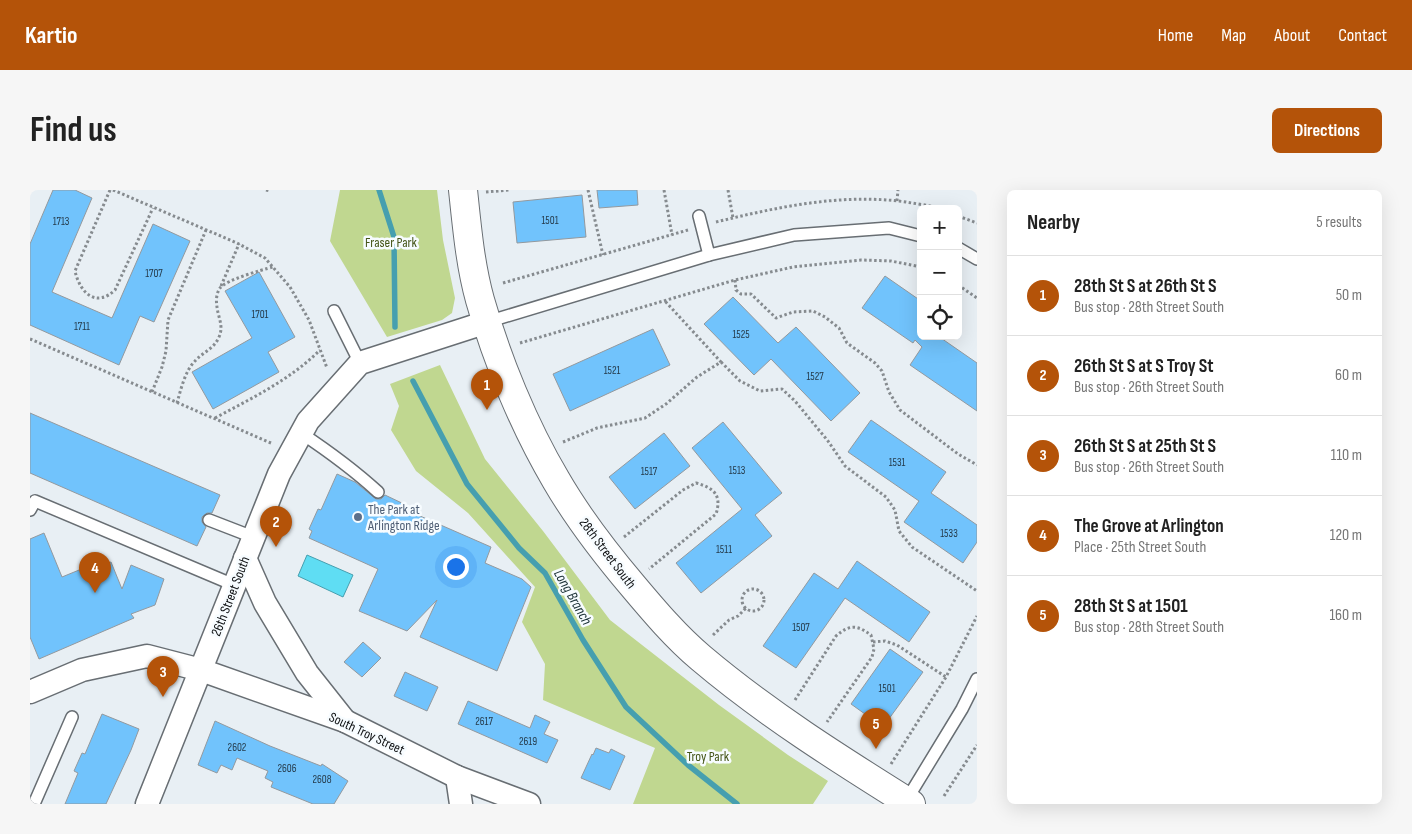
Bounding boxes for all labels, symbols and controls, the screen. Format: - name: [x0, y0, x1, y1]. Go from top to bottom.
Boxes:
- text: Kartio: [25, 21, 77, 50]
- text: Home: [1158, 25, 1193, 46]
- text: Map: [1221, 25, 1246, 46]
- text: About: [1274, 25, 1310, 46]
- text: Contact: [1338, 25, 1387, 46]
- button: Directions: [1272, 108, 1382, 153]
- text: Find us: [30, 109, 117, 152]
- map controls: [917, 205, 962, 340]
- button: +: [917, 205, 962, 250]
- text: Nearby: [1027, 210, 1080, 235]
- text: 5 results: [1316, 213, 1362, 232]
- house number: 1501: [541, 214, 559, 227]
- house number: 1713: [53, 215, 70, 228]
- park label: Fraser Park: [365, 234, 418, 251]
- button: −: [917, 250, 962, 295]
- house number: 1707: [145, 267, 163, 280]
- text: 28th St S at 26th St S: [1074, 275, 1217, 298]
- text: 1: [1040, 286, 1046, 305]
- text: 50 m: [1336, 286, 1362, 305]
- button: locate: [917, 295, 962, 340]
- text: Bus stop · 28th Street South: [1074, 298, 1224, 317]
- house number: 1701: [252, 308, 269, 321]
- house number: 1711: [74, 320, 90, 333]
- house number: 1525: [732, 328, 750, 341]
- text: 26th St S at S Troy St: [1074, 355, 1214, 378]
- house number: 1521: [604, 364, 620, 377]
- text: 2: [1039, 366, 1047, 385]
- text: 60 m: [1335, 366, 1362, 385]
- pin: 1: [471, 369, 503, 410]
- house number: 1527: [806, 370, 824, 383]
- text: Bus stop · 26th Street South: [1074, 378, 1224, 397]
- text: 26th St S at 25th St S: [1074, 435, 1216, 458]
- text: 3: [1039, 446, 1047, 465]
- text: 110 m: [1331, 446, 1362, 465]
- house number: 1531: [889, 456, 906, 469]
- text: Bus stop · 26th Street South: [1074, 458, 1224, 477]
- house number: 1513: [729, 464, 746, 477]
- house number: 1517: [641, 465, 658, 478]
- place label: The Park at Arlington Ridge: [367, 501, 440, 534]
- pin: 2: [260, 506, 292, 547]
- marker: The Park at Arlington Ridge: [352, 511, 364, 523]
- street label: 28th Street South: [576, 515, 640, 592]
- text: The Grove at Arlington: [1074, 515, 1224, 538]
- text: 4: [1039, 526, 1047, 545]
- text: 120 m: [1330, 526, 1362, 545]
- house number: 1533: [940, 527, 958, 540]
- text: Place · 25th Street South: [1074, 538, 1206, 557]
- house number: 1511: [716, 543, 732, 556]
- pin: 4: [79, 552, 111, 593]
- street label: 26th Street South: [207, 554, 253, 638]
- your location: [443, 554, 469, 580]
- water label: Long Branch: [549, 566, 596, 628]
- text: 28th St S at 1501: [1074, 595, 1188, 618]
- text: 5: [1039, 606, 1047, 625]
- text: 160 m: [1329, 606, 1362, 625]
- text: Bus stop · 28th Street South: [1074, 618, 1224, 637]
- house number: 1507: [792, 621, 810, 634]
- pin: 3: [147, 656, 179, 697]
- house number: 1501: [878, 682, 896, 695]
- pin: 5: [860, 708, 892, 749]
- street label: South Troy Street: [326, 709, 407, 758]
- house number: 2617: [475, 715, 493, 728]
- house number: 2619: [519, 735, 537, 748]
- house number: 2602: [228, 741, 247, 754]
- park label: Troy Park: [687, 748, 730, 765]
- house number: 2606: [277, 762, 297, 775]
- house number: 2608: [312, 773, 332, 786]

